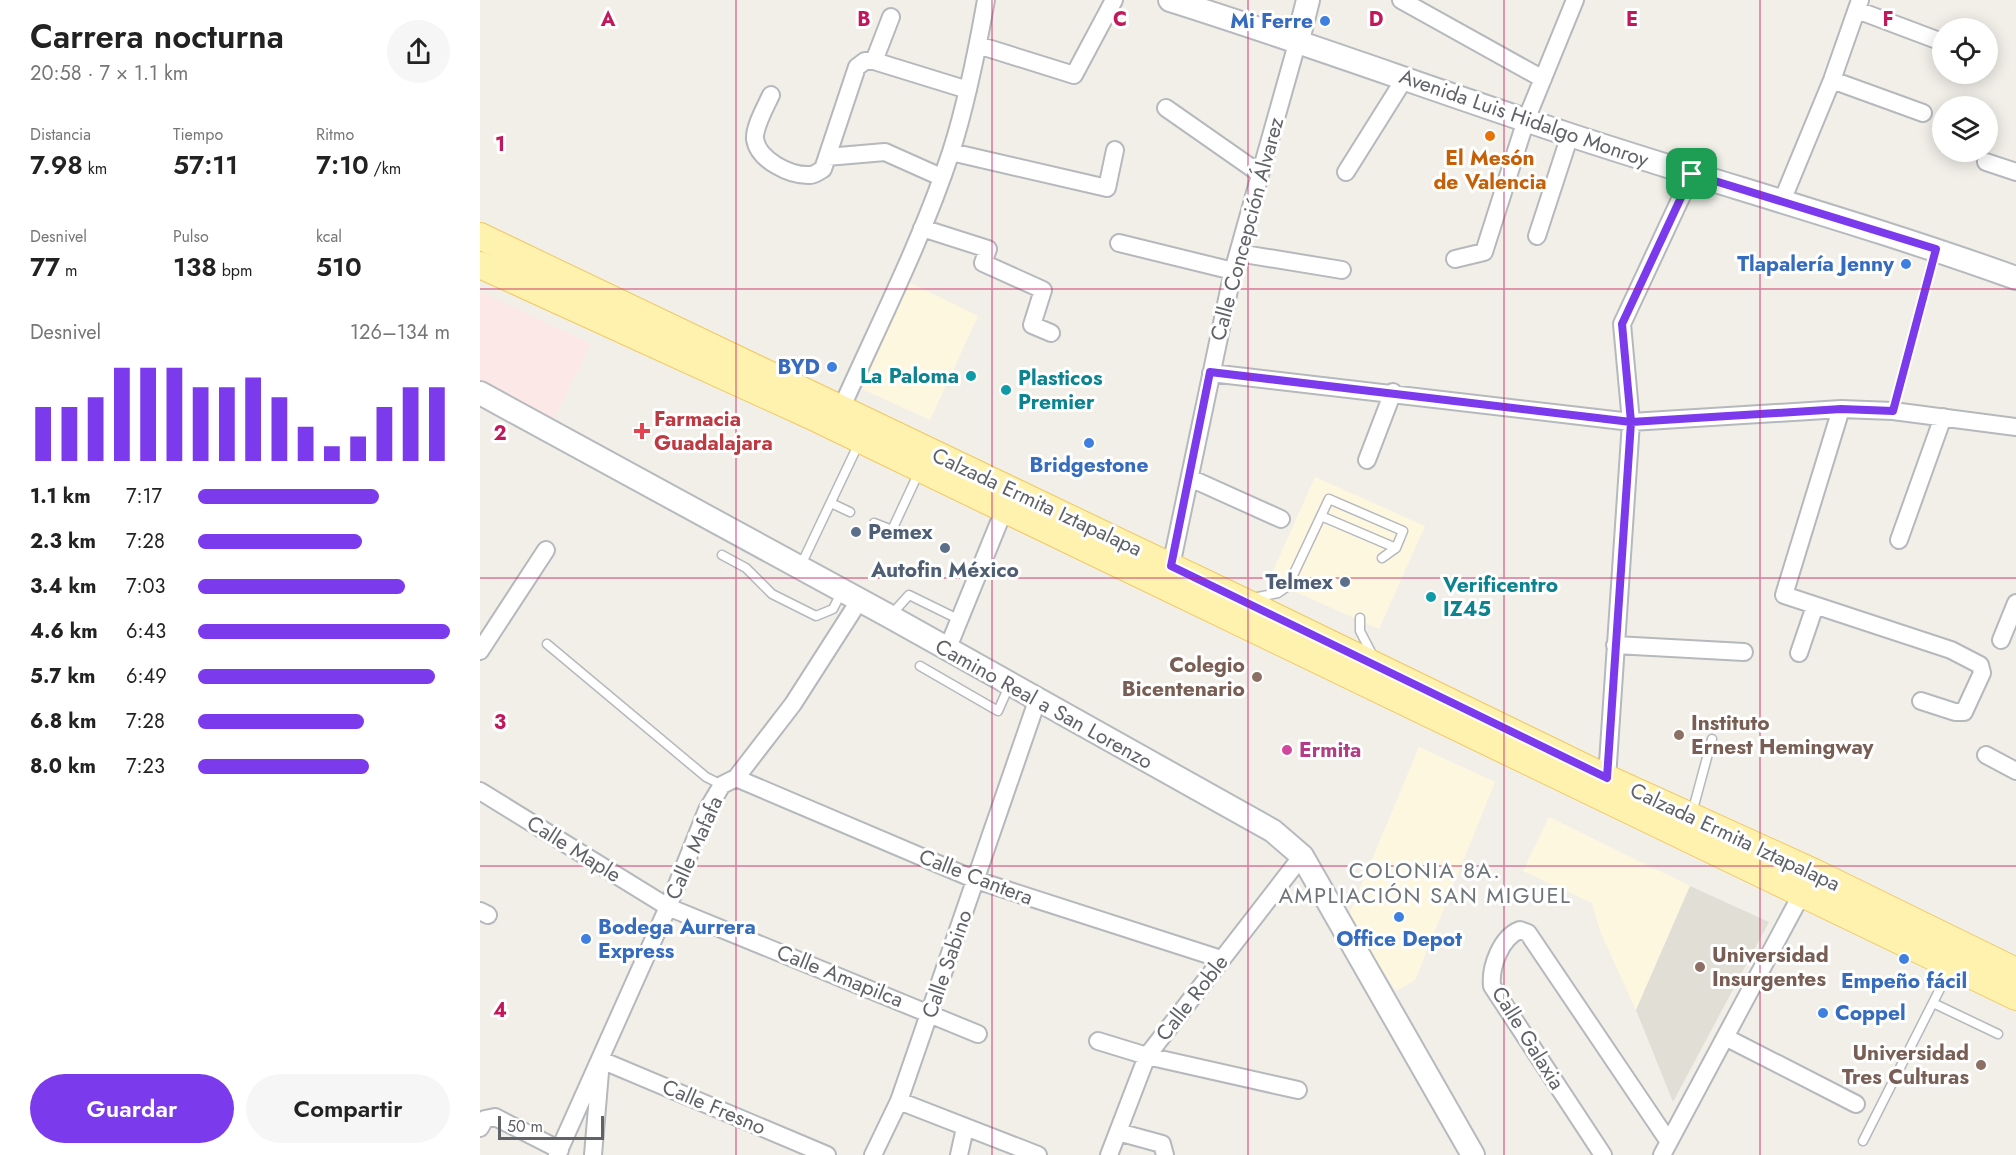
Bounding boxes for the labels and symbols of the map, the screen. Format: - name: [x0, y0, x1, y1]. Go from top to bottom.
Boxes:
- text: A: [600, 5, 616, 34]
- text: B: [857, 5, 871, 34]
- text: C: [1113, 5, 1127, 34]
- text: D: [1369, 5, 1383, 34]
- text: E: [1626, 5, 1638, 34]
- text: F: [1882, 5, 1894, 34]
- place label: Mi Ferre: [1230, 6, 1313, 36]
- marker: Mi Ferre: [1318, 14, 1332, 28]
- street label: Avenida Luis Hidalgo Monroy: [1395, 61, 1653, 175]
- street label: Calle Concepción Álvarez: [1203, 114, 1291, 344]
- marker: El Mesón de Valencia: [1483, 129, 1497, 143]
- text: 1: [495, 130, 505, 159]
- place label: El Mesón de Valencia: [1433, 143, 1547, 197]
- pin: [1666, 148, 1717, 199]
- place label: Tlapalería Jenny: [1737, 249, 1895, 279]
- marker: Tlapalería Jenny: [1899, 257, 1913, 271]
- place label: BYD: [777, 352, 820, 382]
- marker: BYD: [825, 360, 839, 374]
- place label: La Paloma: [860, 361, 959, 391]
- place label: Plasticos Premier: [1018, 363, 1103, 417]
- marker: La Paloma: [964, 369, 978, 383]
- marker: Plasticos Premier: [999, 383, 1013, 397]
- place label: Farmacia Guadalajara: [654, 404, 773, 458]
- text: 2: [493, 419, 507, 448]
- marker: Farmacia Guadalajara: [635, 424, 649, 438]
- marker: Bridgestone: [1082, 436, 1096, 450]
- street label: Calzada Ermita Iztapalapa: [927, 440, 1147, 564]
- place label: Bridgestone: [1030, 450, 1148, 480]
- place label: Pemex: [868, 517, 933, 547]
- marker: Pemex: [849, 525, 863, 539]
- marker: Autofin México: [938, 541, 952, 555]
- place label: Autofin México: [870, 555, 1019, 585]
- place label: Telmex: [1266, 567, 1334, 597]
- place label: Verificentro IZ45: [1442, 570, 1558, 624]
- marker: Telmex: [1338, 575, 1352, 589]
- marker: Verificentro IZ45: [1424, 590, 1438, 604]
- street label: Camino Real a San Lorenzo: [930, 632, 1158, 776]
- place label: Colegio Bicentenario: [1122, 650, 1245, 704]
- marker: Colegio Bicentenario: [1250, 670, 1264, 684]
- text: 3: [494, 708, 506, 737]
- place label: Instituto Ernest Hemingway: [1691, 708, 1875, 762]
- marker: Instituto Ernest Hemingway: [1672, 728, 1686, 742]
- place label: Ermita: [1299, 735, 1361, 765]
- marker: Ermita: [1280, 743, 1294, 757]
- street label: Calzada Ermita Iztapalapa: [1625, 775, 1845, 899]
- street label: Calle Mafafa: [658, 791, 730, 905]
- street label: Calle Maple: [521, 808, 627, 890]
- street label: Calle Cantera: [915, 842, 1037, 912]
- district label: COLONIA 8A. AMPLIACIÓN SAN MIGUEL: [1279, 854, 1571, 911]
- street label: Calle Sabino: [914, 906, 980, 1022]
- marker: Office Depot: [1392, 910, 1406, 924]
- place label: Bodega Aurrera Express: [598, 912, 756, 966]
- place label: Office Depot: [1336, 924, 1462, 954]
- marker: Bodega Aurrera Express: [579, 932, 593, 946]
- street label: Calle Amapilca: [772, 937, 908, 1015]
- place label: Universidad Insurgentes: [1712, 940, 1829, 994]
- street label: Calle Roble: [1149, 948, 1235, 1047]
- marker: Empeño fácil: [1897, 952, 1911, 966]
- marker: Universidad Insurgentes: [1693, 960, 1707, 974]
- place label: Empeño fácil: [1841, 966, 1967, 996]
- street label: Calle Galaxia: [1484, 980, 1572, 1096]
- text: 4: [493, 996, 507, 1025]
- place label: Coppel: [1835, 998, 1906, 1028]
- marker: Coppel: [1816, 1006, 1830, 1020]
- place label: Universidad Tres Culturas: [1842, 1038, 1969, 1092]
- marker: Universidad Tres Culturas: [1974, 1058, 1988, 1072]
- street label: Calle Fresno: [658, 1072, 770, 1142]
- scale bar: [498, 1113, 604, 1140]

